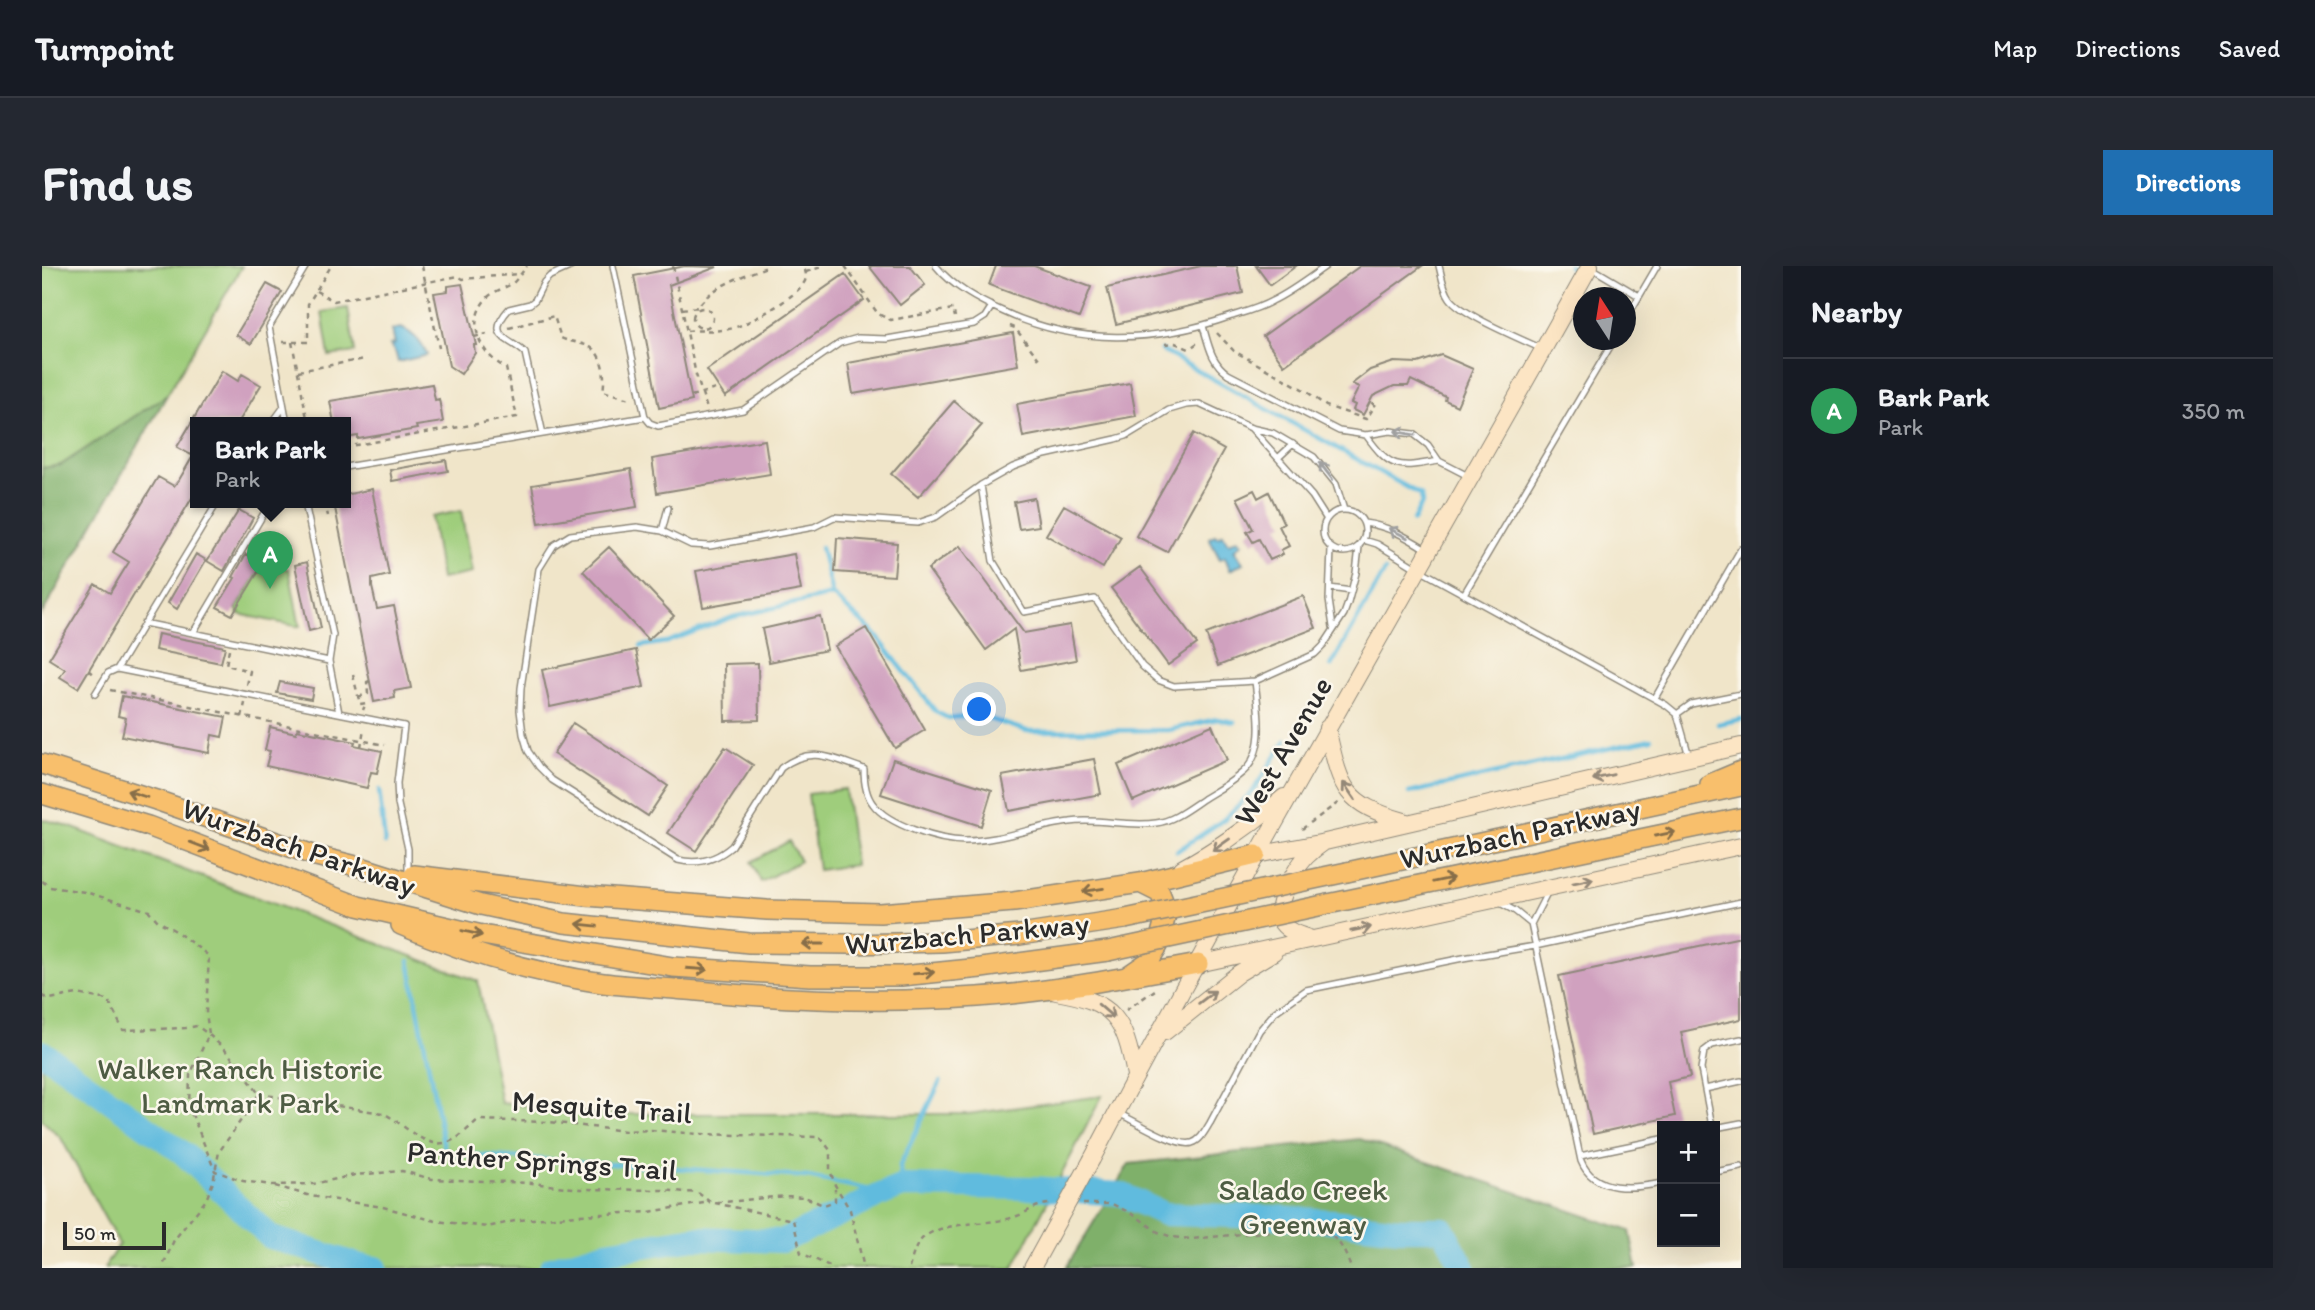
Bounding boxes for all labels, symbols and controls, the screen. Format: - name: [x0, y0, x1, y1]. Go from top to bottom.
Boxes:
- text: Turnpoint: [35, 29, 174, 68]
- text: Map: [1993, 34, 2037, 63]
- text: Directions: [2075, 34, 2181, 63]
- text: Saved: [2219, 34, 2280, 63]
- button: Directions: [2103, 150, 2273, 215]
- text: Find us: [42, 153, 193, 212]
- north arrow: [1573, 287, 1636, 350]
- text: Nearby: [1811, 293, 1902, 330]
- text: Bark Park: [1878, 381, 1989, 413]
- text: A: [1827, 397, 1841, 425]
- text: 350 m: [2182, 397, 2245, 425]
- text: Park: [1878, 413, 1923, 441]
- popup: [190, 417, 351, 508]
- one-way arrow: [1394, 426, 1416, 439]
- text: Bark Park: [215, 433, 326, 465]
- one-way arrow: [1318, 463, 1333, 481]
- text: Park: [215, 465, 260, 493]
- one-way arrow: [1388, 525, 1409, 539]
- pin: A: [247, 531, 293, 589]
- street label: West Avenue: [1225, 670, 1340, 832]
- your location: [962, 692, 996, 726]
- one-way arrow: [1592, 771, 1615, 785]
- one-way arrow: [1342, 782, 1356, 801]
- one-way arrow: [126, 786, 148, 799]
- street label: Wurzbach Parkway: [177, 789, 421, 904]
- street label: Wurzbach Parkway: [1396, 790, 1643, 877]
- one-way arrow: [1653, 827, 1676, 841]
- one-way arrow: [1212, 838, 1231, 852]
- one-way arrow: [188, 840, 210, 853]
- one-way arrow: [1431, 873, 1454, 887]
- one-way arrow: [1571, 873, 1594, 887]
- one-way arrow: [1082, 884, 1105, 897]
- street label: Wurzbach Parkway: [843, 904, 1090, 963]
- one-way arrow: [576, 918, 599, 931]
- one-way arrow: [1349, 922, 1371, 935]
- one-way arrow: [460, 927, 483, 940]
- one-way arrow: [802, 937, 825, 951]
- one-way arrow: [685, 963, 707, 976]
- one-way arrow: [912, 967, 935, 980]
- one-way arrow: [1198, 989, 1216, 1004]
- one-way arrow: [1097, 1003, 1115, 1019]
- park label: Walker Ranch Historic Landmark Park: [97, 1050, 383, 1121]
- street label: Mesquite Trail: [511, 1082, 694, 1131]
- map controls: [1657, 1121, 1720, 1247]
- button: +: [1657, 1121, 1720, 1184]
- street label: Panther Springs Trail: [406, 1133, 679, 1188]
- park label: Salado Creek Greenway: [1218, 1171, 1388, 1242]
- button: −: [1657, 1184, 1720, 1247]
- scale bar: [63, 1219, 166, 1251]
- text: 50 m: [74, 1222, 116, 1245]

